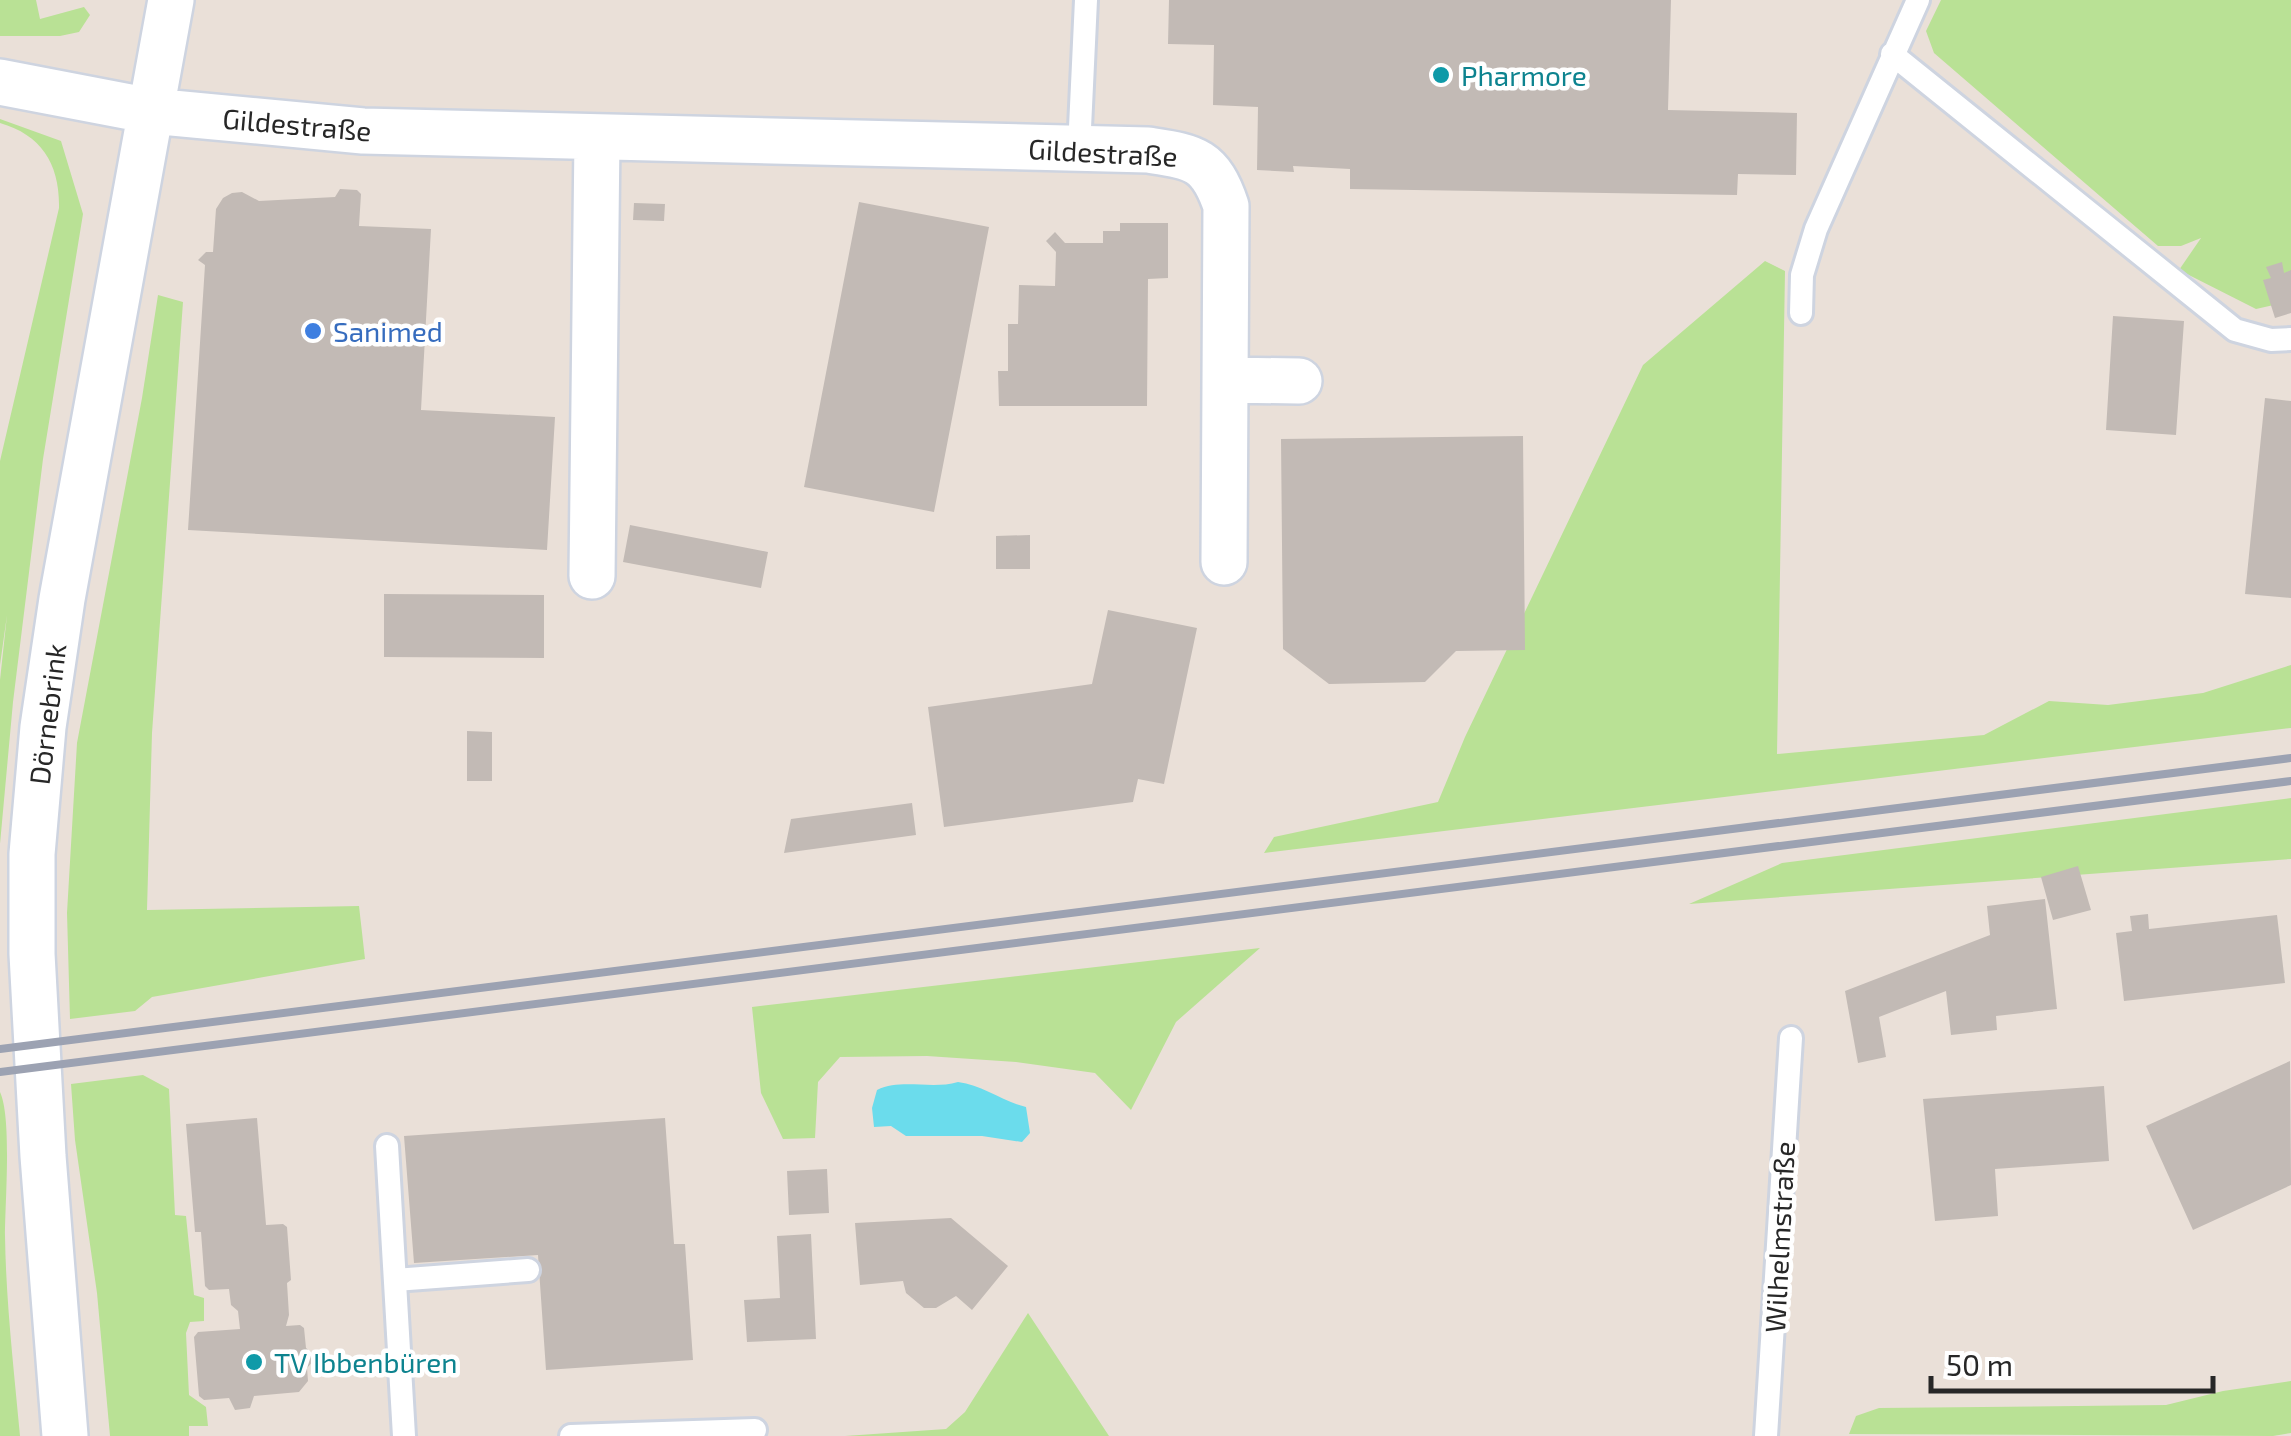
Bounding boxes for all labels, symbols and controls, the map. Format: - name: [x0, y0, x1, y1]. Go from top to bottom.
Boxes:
- place label: Pharmore: [1461, 58, 1587, 92]
- marker: Pharmore: [1430, 64, 1452, 86]
- street label: Gildestraße: [221, 101, 373, 147]
- street label: Gildestraße: [1028, 131, 1178, 173]
- place label: Sanimed: [333, 314, 443, 348]
- marker: Sanimed: [302, 320, 324, 342]
- street label: Dörnebrink: [21, 642, 73, 786]
- street label: Wilhelmstraße: [1757, 1141, 1801, 1333]
- scale bar: [1931, 1331, 2214, 1393]
- place label: TV Ibbenbüren: [274, 1345, 458, 1379]
- text: 50 m: [1946, 1346, 2013, 1382]
- marker: TV Ibbenbüren: [243, 1351, 265, 1373]

